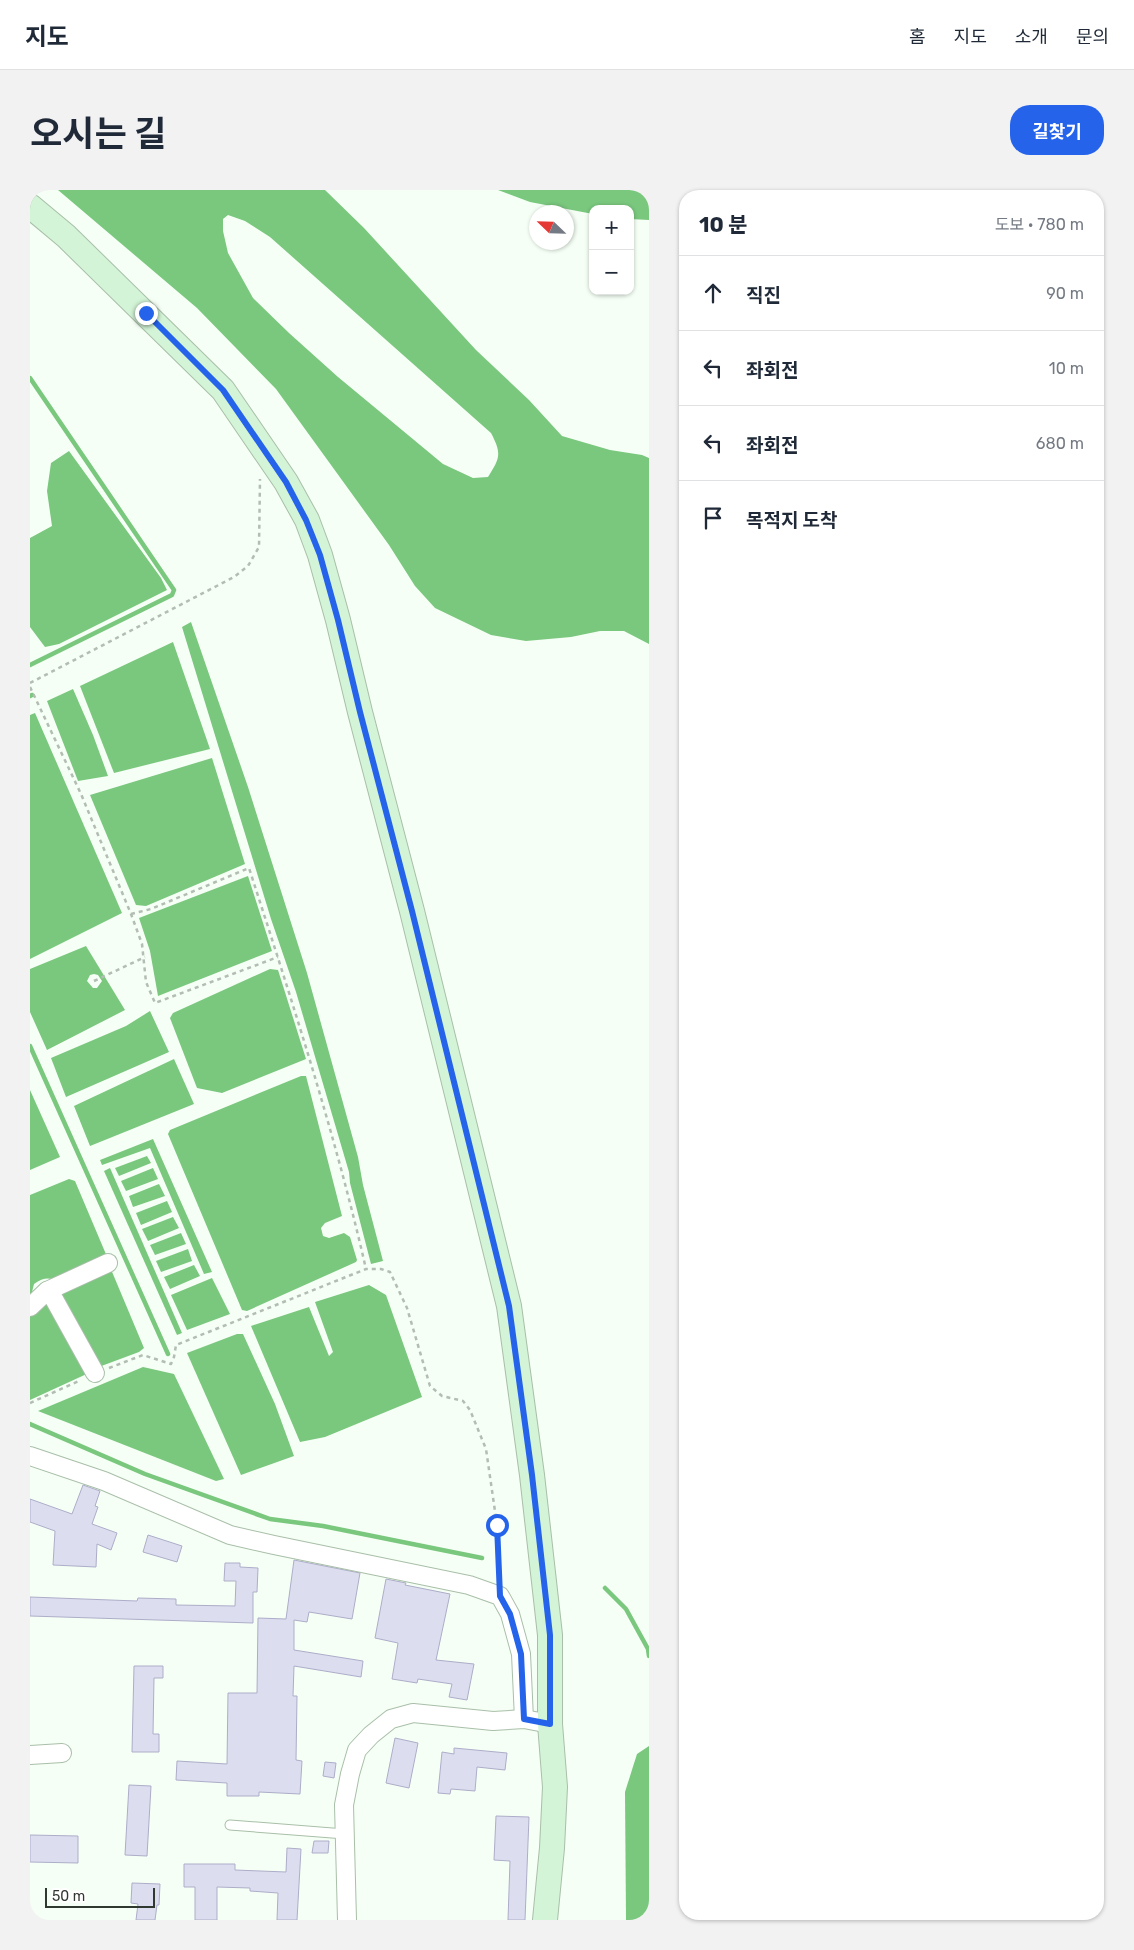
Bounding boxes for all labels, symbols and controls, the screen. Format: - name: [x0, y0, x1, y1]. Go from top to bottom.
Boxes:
- text: 지도: [25, 23, 69, 51]
- text: 홈: [909, 26, 926, 48]
- text: 지도: [954, 26, 987, 48]
- text: 소개: [1015, 26, 1048, 48]
- text: 문의: [1076, 26, 1109, 48]
- button: 길찾기: [1010, 105, 1104, 155]
- text: 오시는 길: [30, 113, 166, 155]
- north arrow: [529, 205, 574, 250]
- map controls: [589, 205, 634, 295]
- button: +: [589, 205, 634, 250]
- text: 10 분: [699, 212, 748, 237]
- text: 도보 · 780 m: [995, 215, 1084, 234]
- button: −: [589, 250, 634, 295]
- icon: ahead: [699, 279, 727, 307]
- text: 직진: [746, 284, 781, 307]
- text: 90 m: [1046, 284, 1084, 303]
- route end: [135, 302, 158, 325]
- icon: left: [699, 354, 727, 382]
- text: 좌회전: [746, 359, 798, 382]
- text: 10 m: [1049, 359, 1084, 378]
- icon: left: [699, 429, 727, 457]
- text: 좌회전: [746, 434, 798, 457]
- text: 680 m: [1036, 434, 1084, 453]
- icon: arrive: [699, 504, 727, 532]
- text: 목적지 도착: [746, 509, 837, 532]
- route start: [486, 1514, 509, 1537]
- scale bar: [45, 1885, 155, 1908]
- text: 50 m: [52, 1888, 85, 1905]

